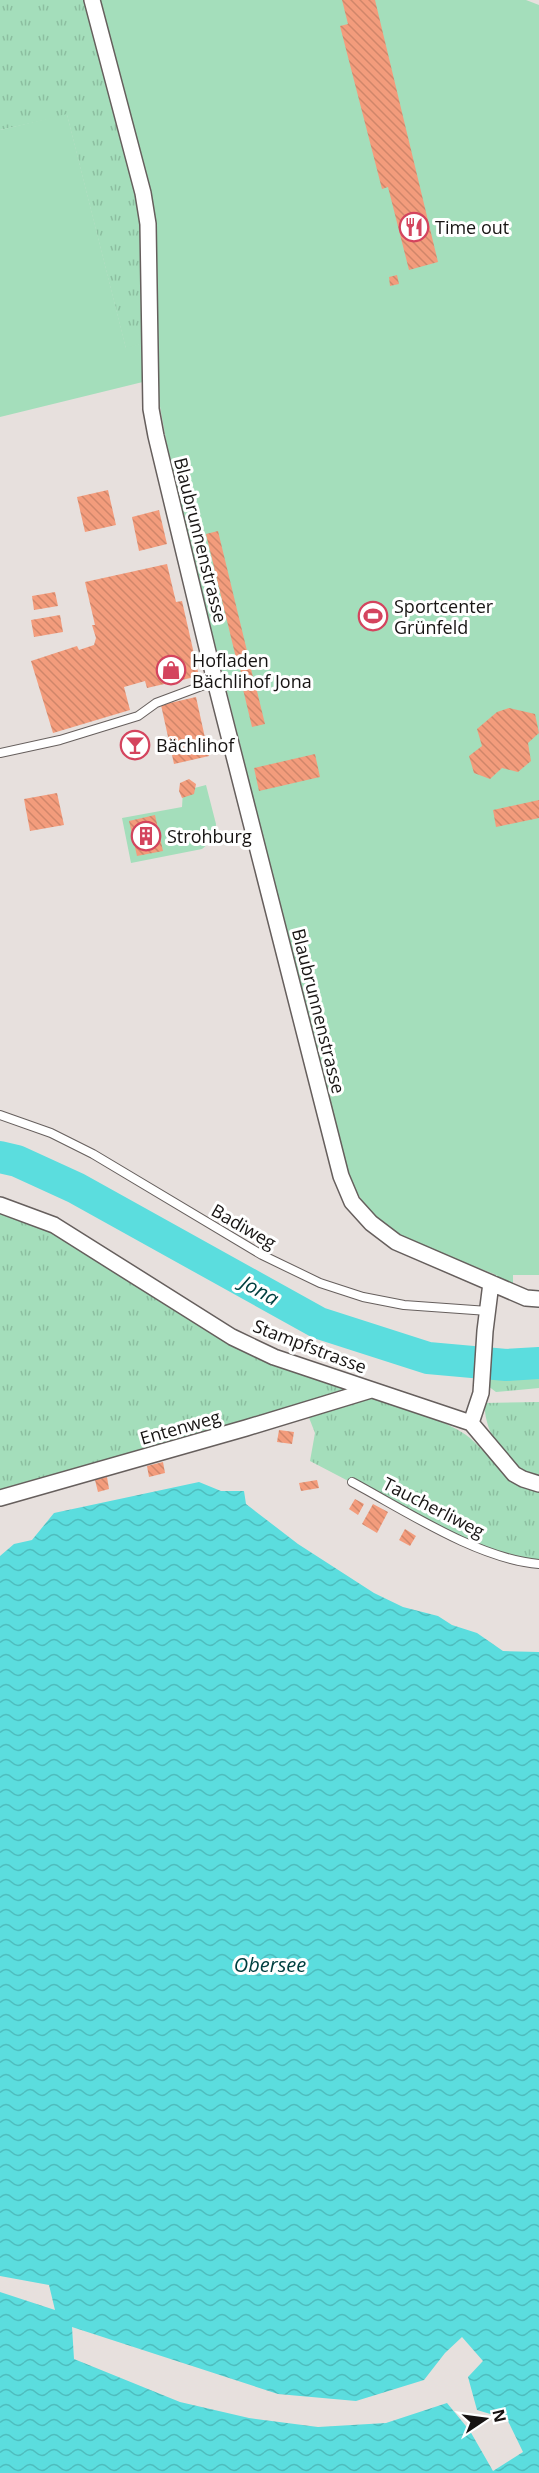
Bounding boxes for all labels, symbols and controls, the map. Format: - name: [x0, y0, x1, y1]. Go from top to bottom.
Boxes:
- restaurant icon: Time out: [398, 211, 430, 243]
- place label: Time out: [435, 215, 509, 239]
- street label: Blaubrunnenstrasse: [169, 455, 233, 625]
- place label: Sportcenter Grünfeld: [394, 594, 494, 639]
- sports icon: Sportcenter Grünfeld: [357, 600, 389, 632]
- place label: Hofladen Bächlihof Jona: [192, 648, 312, 693]
- shop icon: Hofladen Bächlihof Jona: [155, 654, 187, 686]
- bar icon: Bächlihof: [119, 729, 151, 761]
- place label: Bächlihof: [156, 733, 235, 757]
- building icon: Strohburg: [130, 820, 162, 852]
- place label: Strohburg: [167, 824, 252, 848]
- street label: Blaubrunnenstrasse: [287, 926, 351, 1096]
- street label: Badiweg: [207, 1198, 281, 1254]
- water label: Jona: [233, 1267, 284, 1311]
- street label: Stampfstrasse: [250, 1313, 370, 1379]
- street label: Entenweg: [137, 1404, 223, 1450]
- street label: Taucherliweg: [379, 1471, 489, 1543]
- water label: Obersee: [234, 1951, 306, 1978]
- north arrow: [455, 2389, 515, 2449]
- text: N: [487, 2407, 512, 2424]

